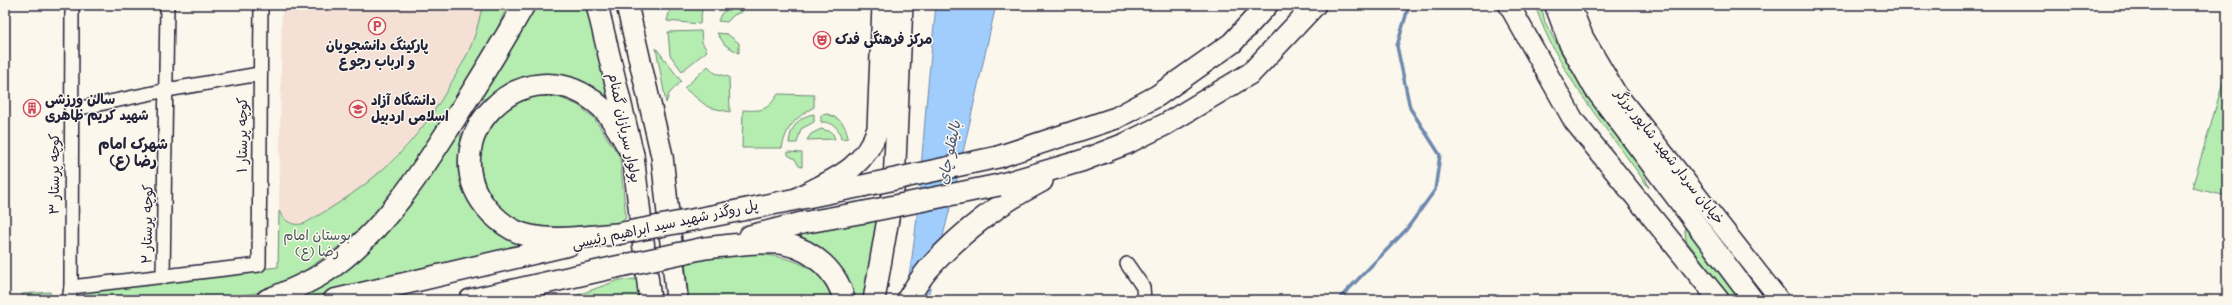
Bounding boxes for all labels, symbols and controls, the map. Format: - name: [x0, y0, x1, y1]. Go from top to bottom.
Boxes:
- parking icon: پارکینگ دانشجویان و ارباب رجوع: [367, 16, 387, 36]
- theatre icon: مرکز فرهنگی فدک: [812, 30, 832, 50]
- place label: مرکز فرهنگی فدک: [835, 30, 932, 49]
- place label: پارکینگ دانشجویان و ارباب رجوع: [326, 36, 428, 71]
- street label: بولوار سربازان گمنام: [603, 71, 644, 185]
- street label: خیابان سردار شهید شاپور برزگر: [1610, 85, 1728, 228]
- place label: سالن ورزشی شهید کریم ظاهری: [45, 91, 149, 126]
- place label: دانشگاه آزاد اسلامی اردبیل: [371, 91, 449, 126]
- street label: کوچه پرستار ۱: [234, 97, 252, 173]
- building icon: سالن ورزشی شهید کریم ظاهری: [22, 98, 42, 118]
- school or university icon: دانشگاه آزاد اسلامی اردبیل: [348, 99, 368, 119]
- water label: بالیقلو چای: [933, 119, 967, 187]
- street label: کوچه پرستار ۳: [46, 133, 64, 215]
- district label: شهرک امام رضا (ع): [98, 135, 168, 172]
- street label: کوچه پرستار ۲: [138, 184, 158, 264]
- street label: پل روگذر شهید سید ابراهیم رئیسی: [570, 196, 760, 255]
- park label: بوستان امام رضا (ع): [283, 227, 351, 261]

